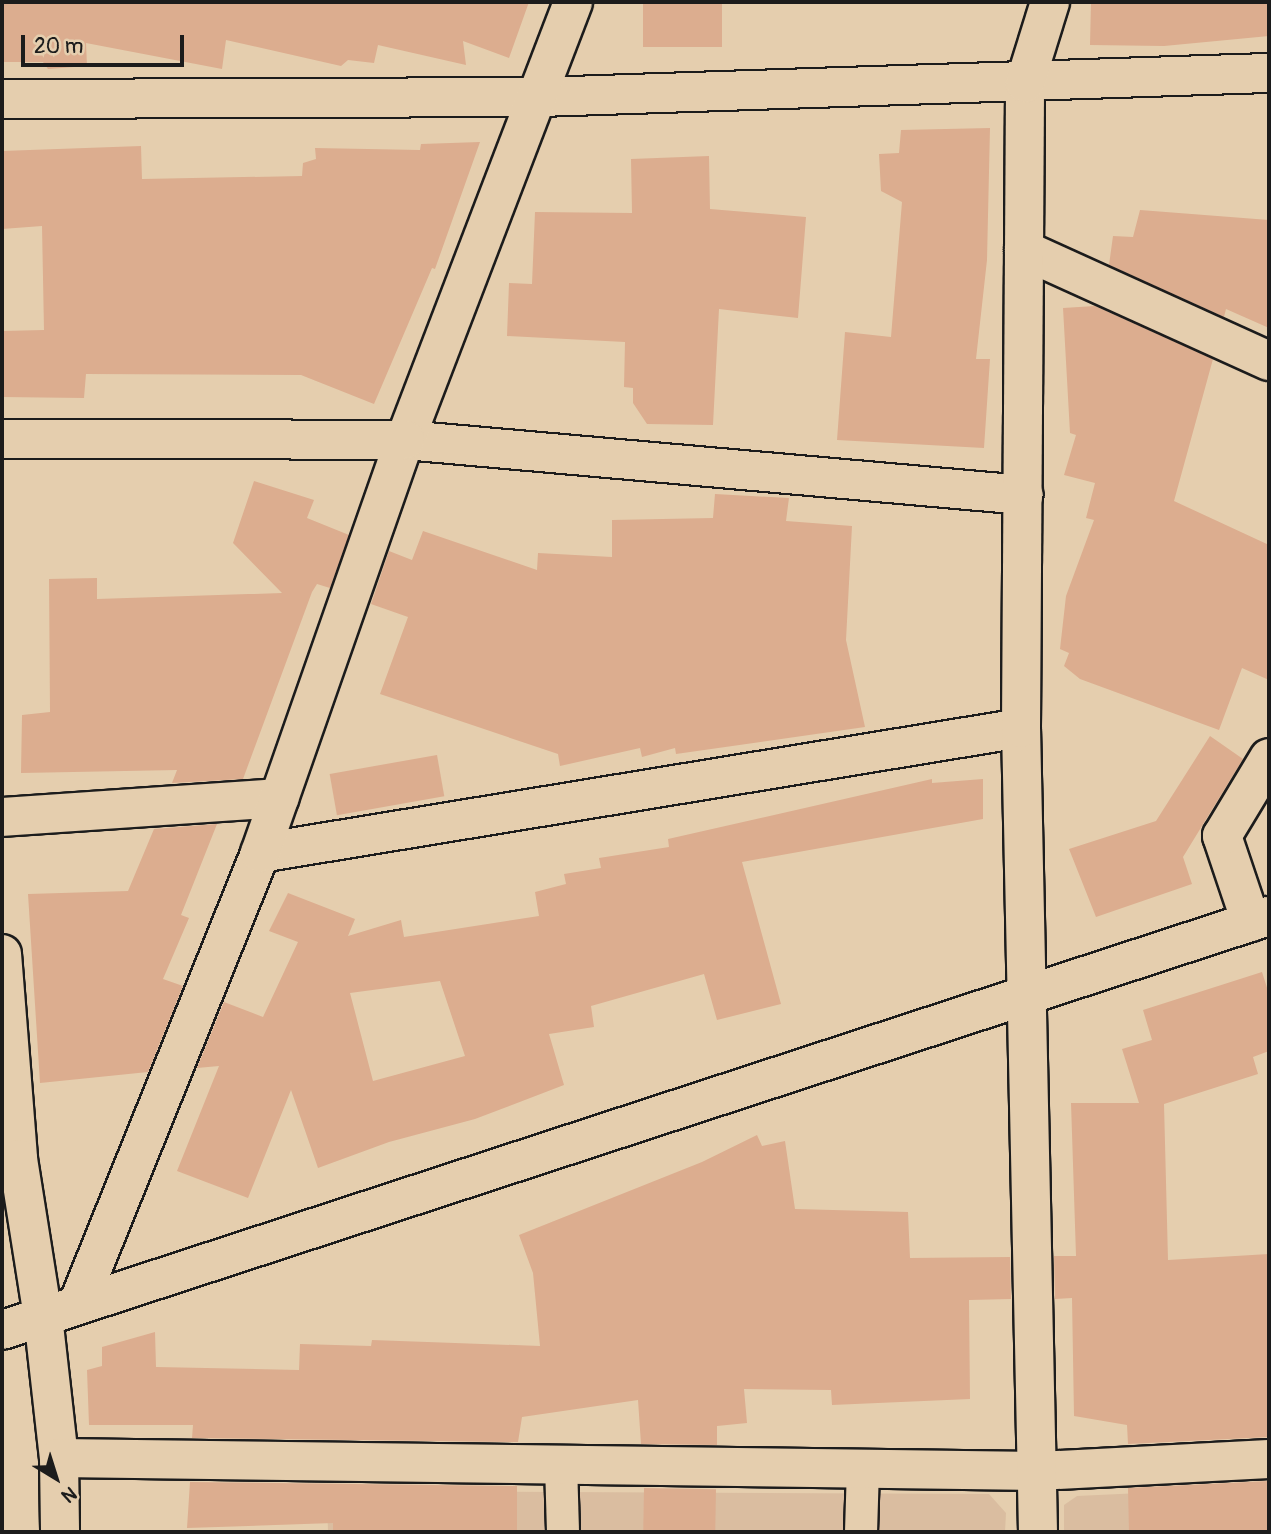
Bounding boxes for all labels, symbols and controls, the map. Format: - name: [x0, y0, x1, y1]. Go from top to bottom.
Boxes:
- scale bar: [24, 21, 187, 65]
- text: 20 m: [34, 33, 83, 60]
- north arrow: [21, 1443, 91, 1513]
- text: N: [56, 1481, 81, 1508]

